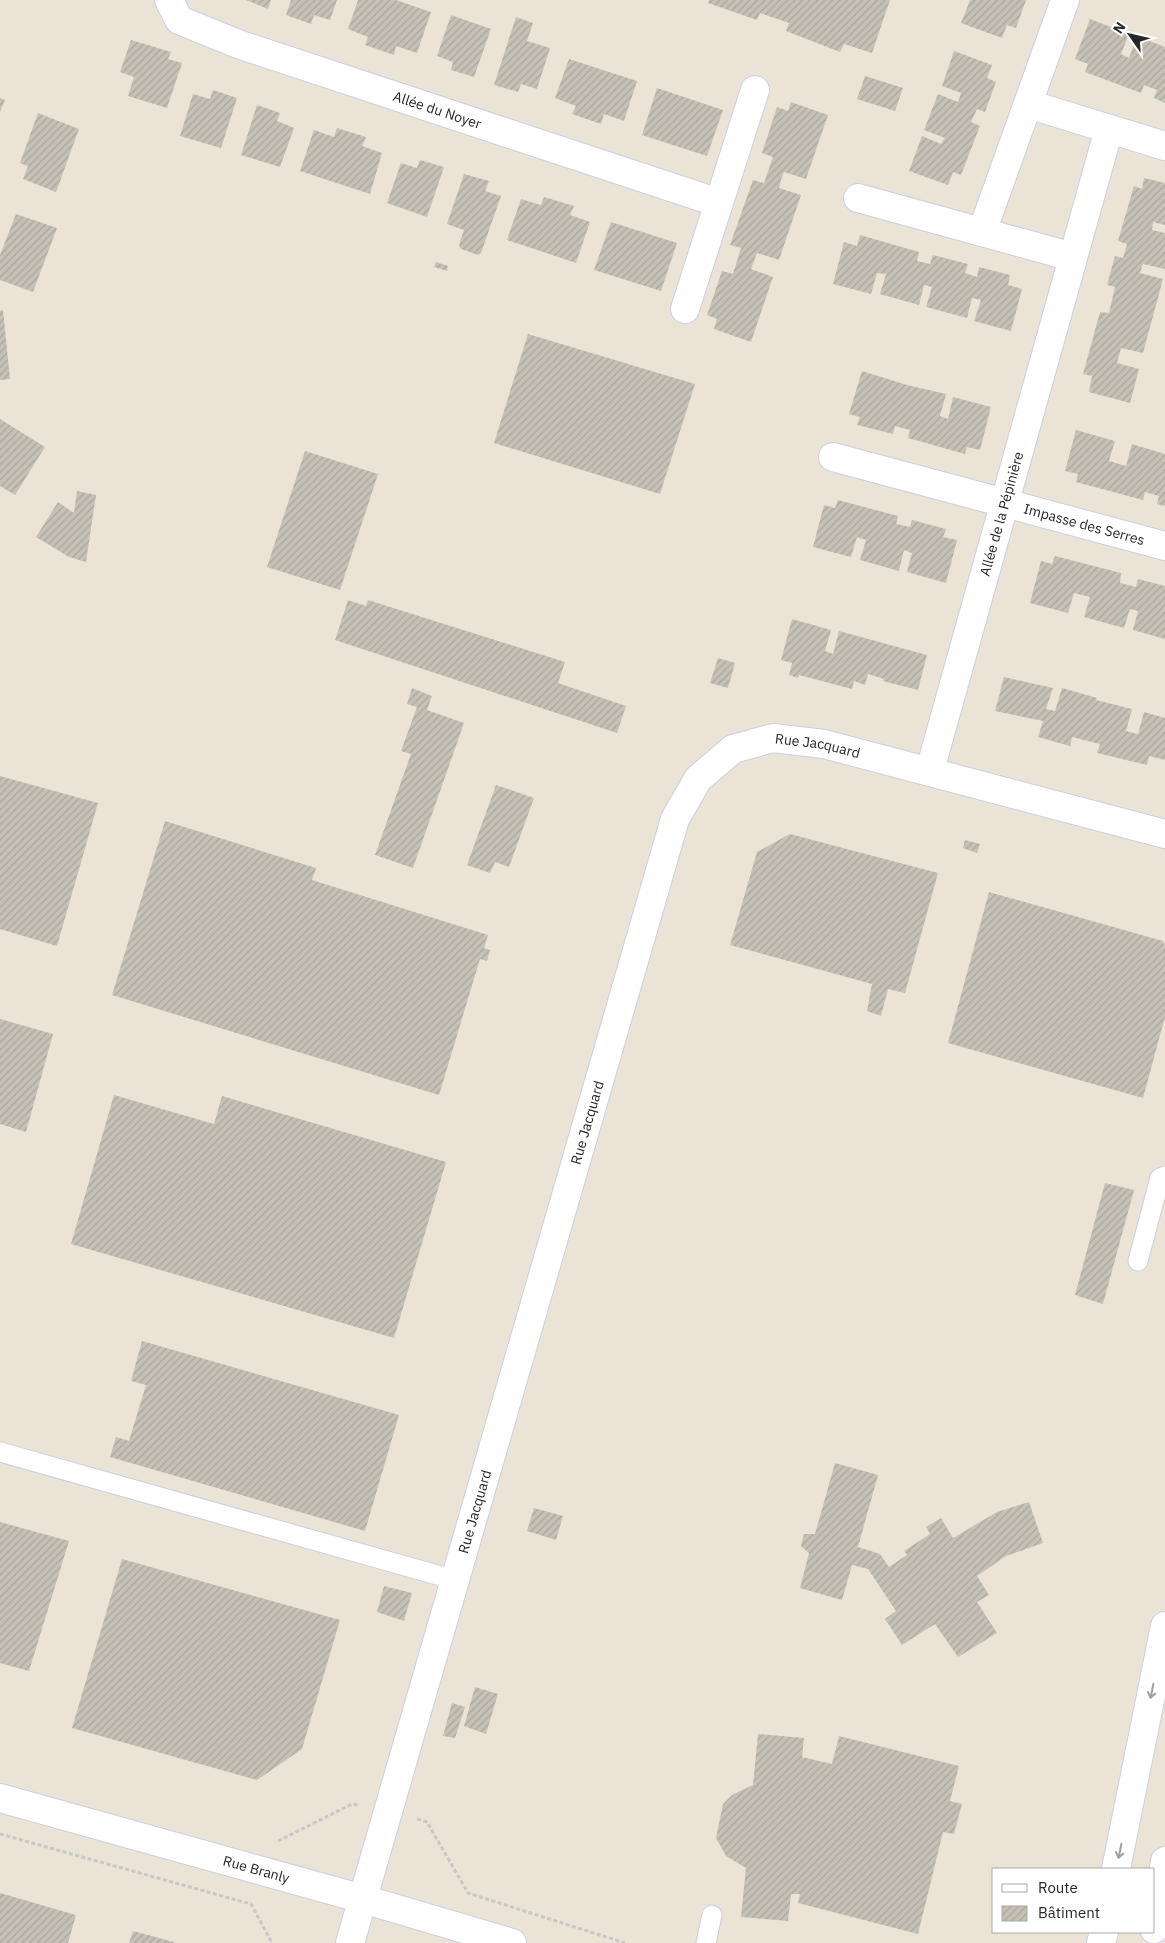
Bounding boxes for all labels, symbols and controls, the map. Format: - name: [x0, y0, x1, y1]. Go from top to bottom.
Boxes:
- north arrow: [1105, 10, 1155, 60]
- text: N: [1109, 18, 1130, 37]
- street label: Allée du Noyer: [391, 87, 484, 133]
- street label: Allée de la Pépinière: [976, 449, 1028, 578]
- street label: Impasse des Serres: [1022, 500, 1147, 549]
- street label: Rue Jacquard: [774, 729, 862, 762]
- street label: Rue Jacquard: [567, 1079, 608, 1167]
- street label: Rue Jacquard: [454, 1468, 495, 1556]
- one-way arrow: [1147, 1683, 1156, 1699]
- one-way arrow: [1115, 1842, 1124, 1858]
- street label: Rue Branly: [221, 1851, 292, 1887]
- legend: [992, 1868, 1155, 1933]
- text: Route: [1038, 1878, 1078, 1897]
- text: Bâtiment: [1038, 1903, 1100, 1922]

